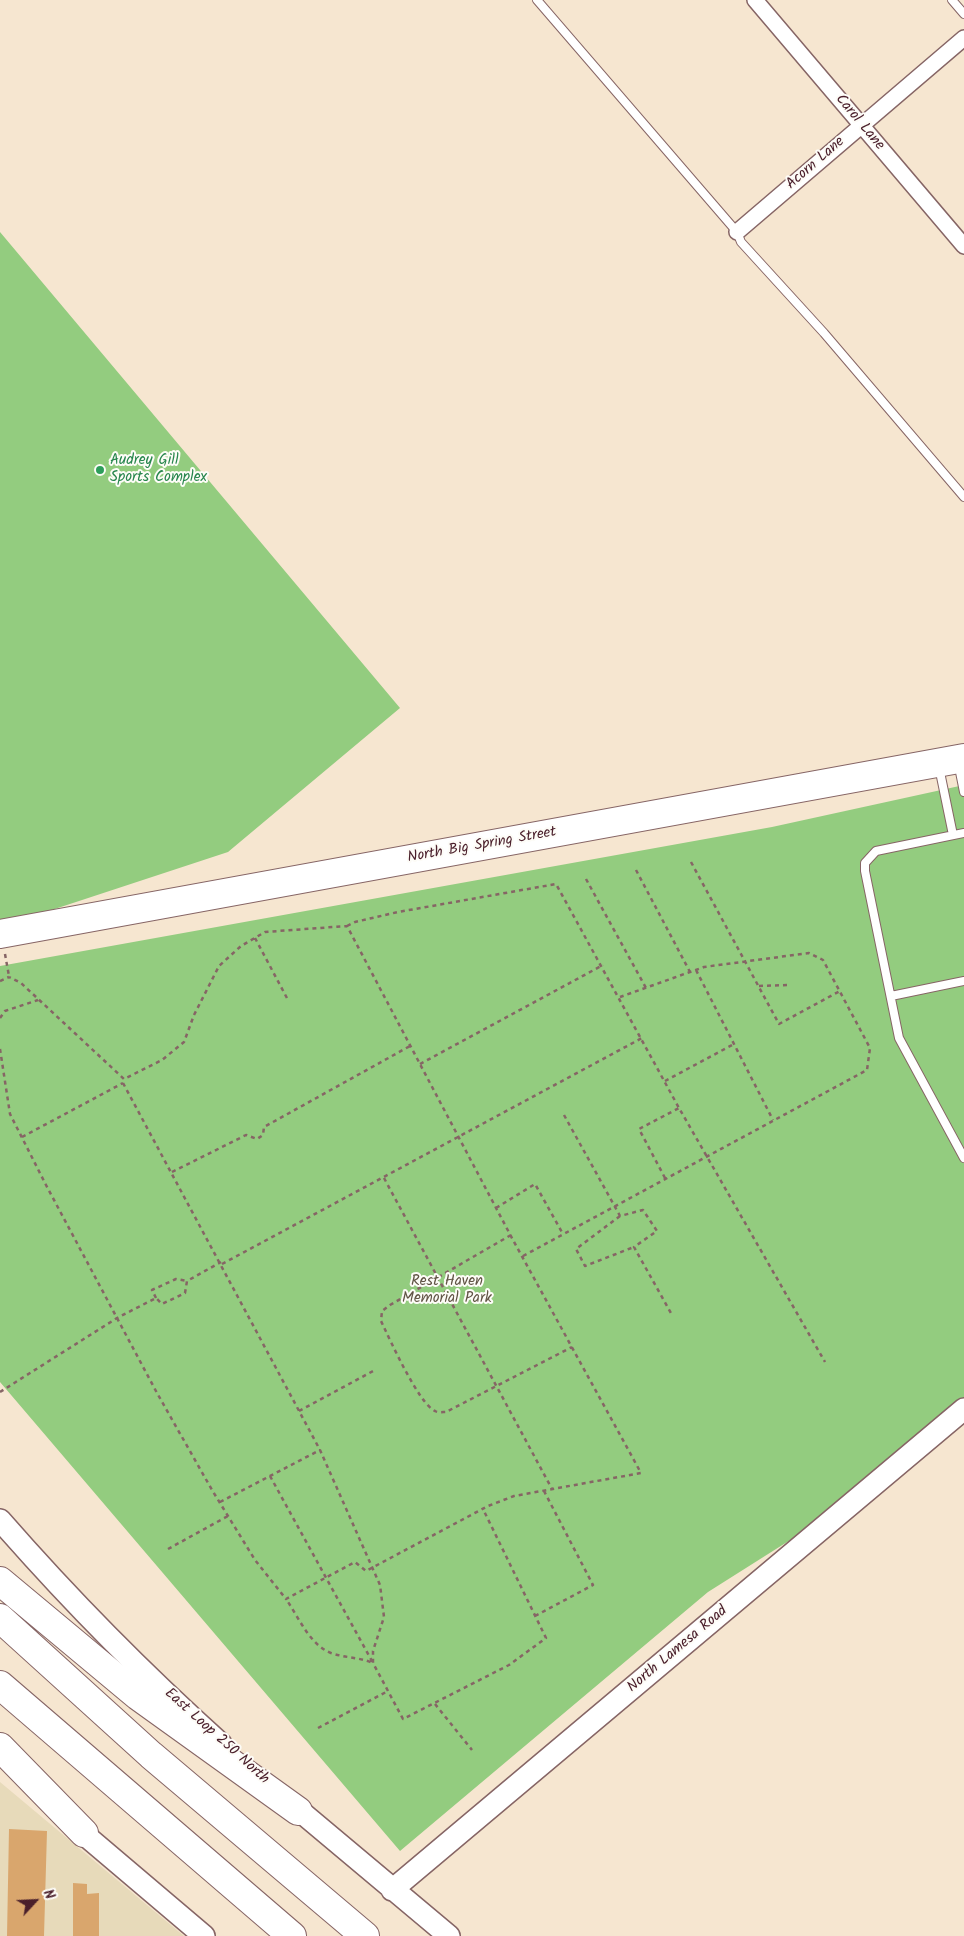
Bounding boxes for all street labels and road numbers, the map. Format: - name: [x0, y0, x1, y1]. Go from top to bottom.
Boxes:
- street label: Carol Lane: [830, 91, 888, 155]
- street label: Acorn Lane: [783, 134, 849, 194]
- street label: North Big Spring Street: [406, 824, 558, 868]
- street label: North Lamesa Road: [624, 1603, 732, 1697]
- street label: East Loop 250 North: [160, 1685, 272, 1789]

